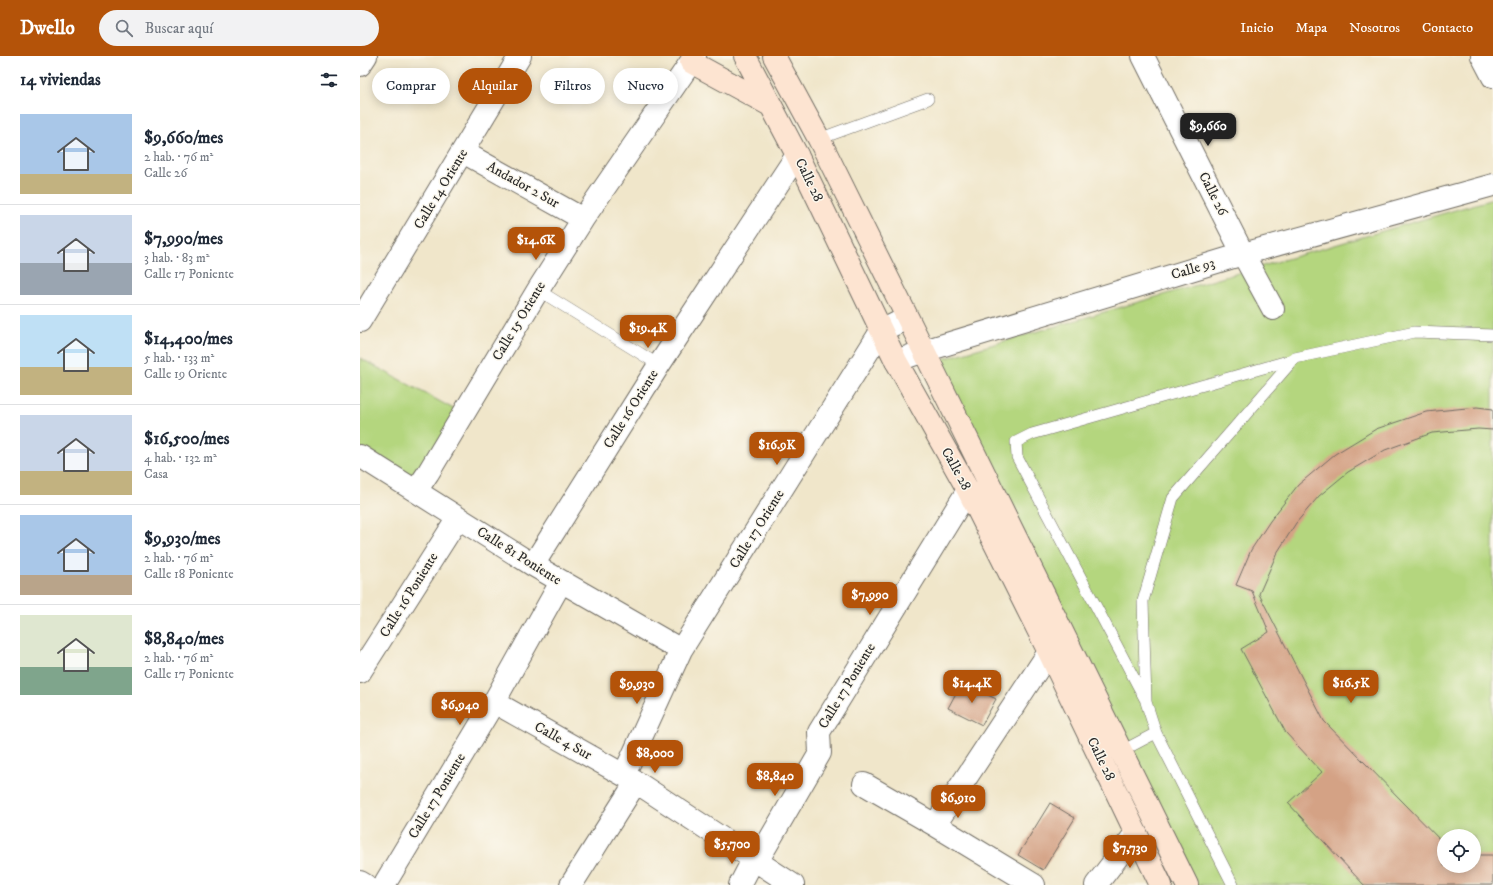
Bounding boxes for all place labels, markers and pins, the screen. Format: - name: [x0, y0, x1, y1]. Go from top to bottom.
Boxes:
- pin: $9,660: [1175, 113, 1241, 147]
- pin: $14.6K: [503, 227, 569, 261]
- pin: $19.4K: [615, 315, 681, 349]
- pin: $16.9K: [744, 432, 810, 466]
- pin: $7,990: [837, 582, 903, 616]
- pin: $14.4K: [939, 670, 1005, 704]
- pin: $16.5K: [1318, 670, 1384, 704]
- pin: $9,930: [604, 671, 670, 705]
- pin: $6,940: [427, 692, 493, 726]
- pin: $8,000: [622, 740, 688, 774]
- pin: $8,840: [742, 763, 808, 797]
- pin: $6,910: [925, 785, 991, 819]
- pin: $5,700: [699, 831, 765, 865]
- pin: $7,730: [1097, 835, 1163, 869]

